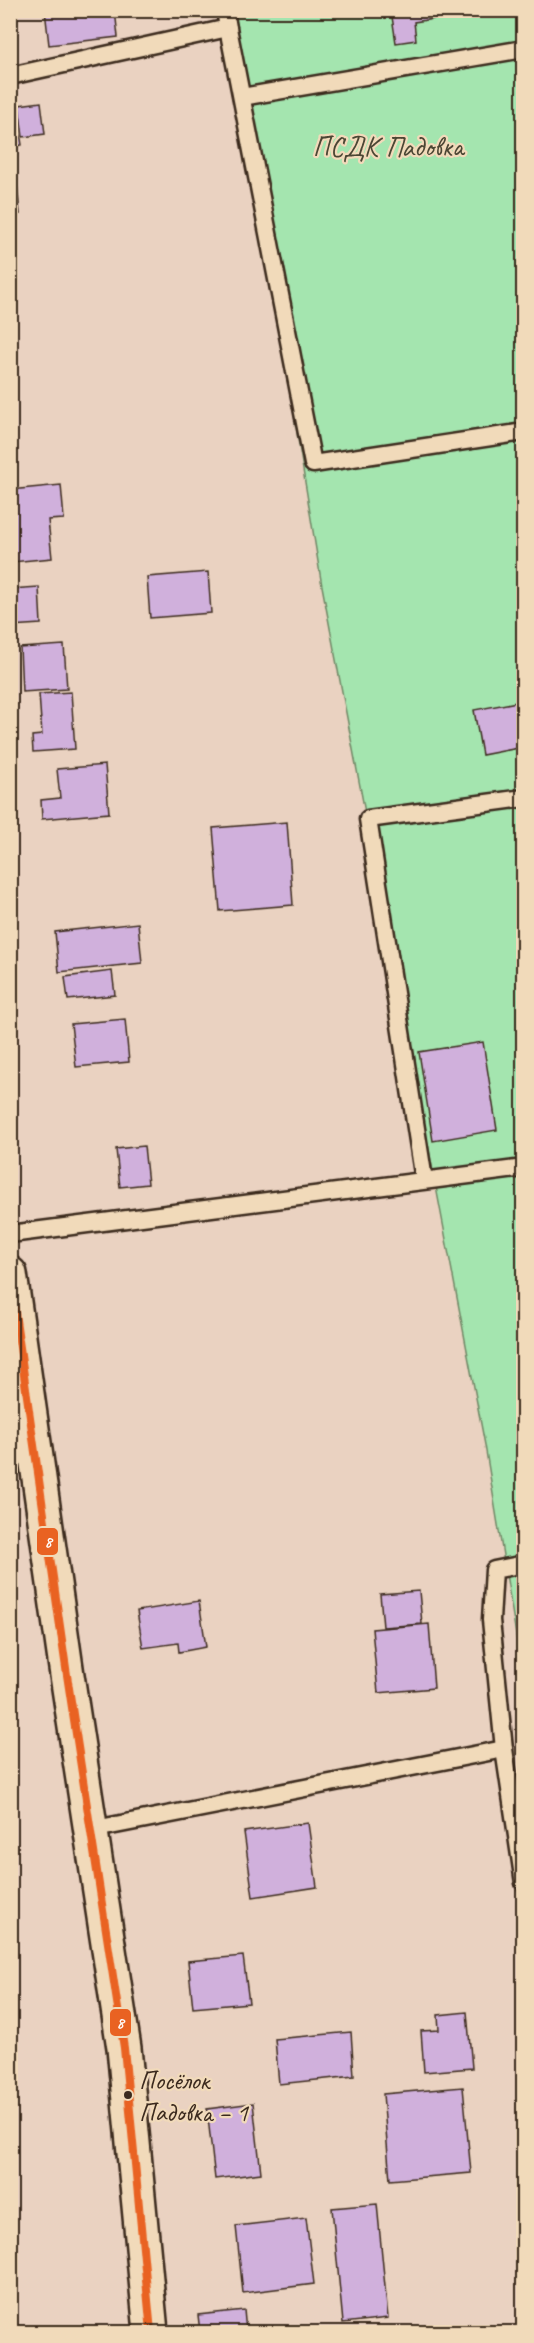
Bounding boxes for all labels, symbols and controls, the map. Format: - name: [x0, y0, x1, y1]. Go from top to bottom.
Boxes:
- park label: ПСДК Падовка: [313, 129, 466, 164]
- line badge: 8: [36, 1527, 59, 1556]
- text: 8: [44, 1532, 53, 1552]
- line badge: 8: [109, 2008, 132, 2037]
- text: 8: [116, 2013, 125, 2033]
- place label: Посёлок Падовка – 1: [139, 2064, 249, 2129]
- marker: Посёлок Падовка – 1: [122, 2089, 134, 2101]

